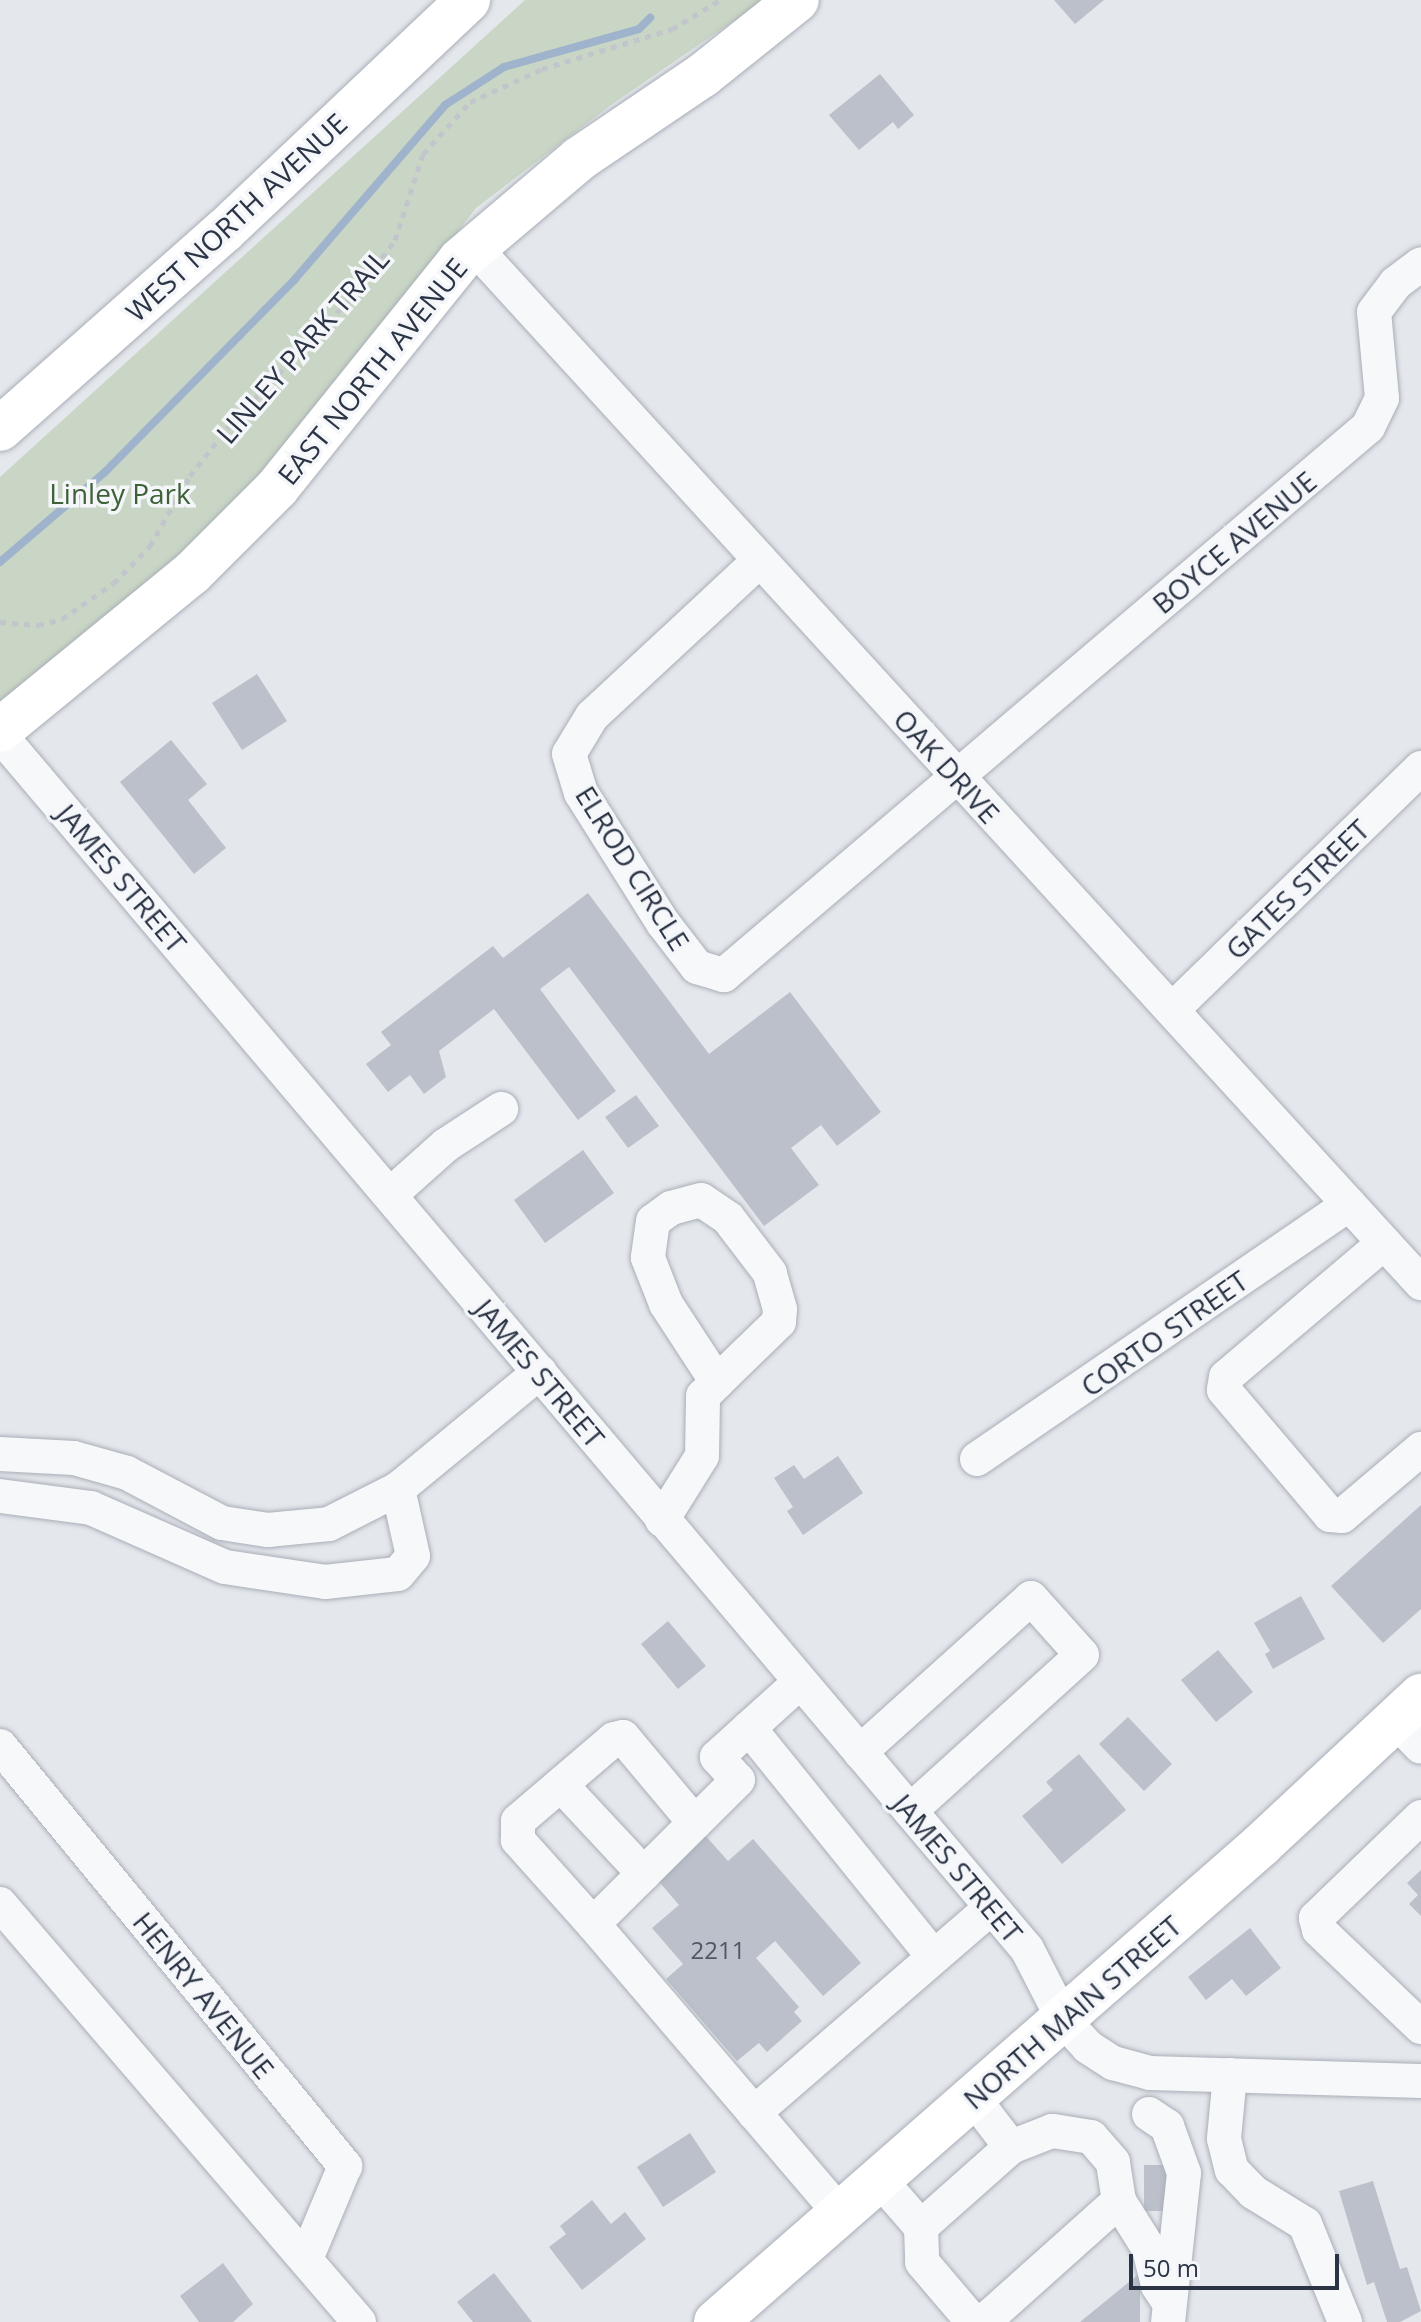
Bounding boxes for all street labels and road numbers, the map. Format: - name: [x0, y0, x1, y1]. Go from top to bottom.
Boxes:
- street label: WEST NORTH AVENUE: [119, 106, 353, 328]
- street label: LINLEY PARK TRAIL: [209, 242, 395, 450]
- street label: EAST NORTH AVENUE: [270, 251, 474, 491]
- street label: BOYCE AVENUE: [1145, 464, 1323, 620]
- street label: OAK DRIVE: [887, 702, 1007, 830]
- street label: ELROD CIRCLE: [569, 780, 697, 956]
- street label: JAMES STREET: [50, 797, 194, 959]
- street label: GATES STREET: [1218, 812, 1376, 966]
- street label: CORTO STREET: [1074, 1263, 1254, 1403]
- street label: JAMES STREET: [468, 1292, 612, 1454]
- street label: JAMES STREET: [886, 1787, 1030, 1949]
- street label: HENRY AVENUE: [127, 1905, 281, 2085]
- street label: NORTH MAIN STREET: [956, 1908, 1188, 2116]

